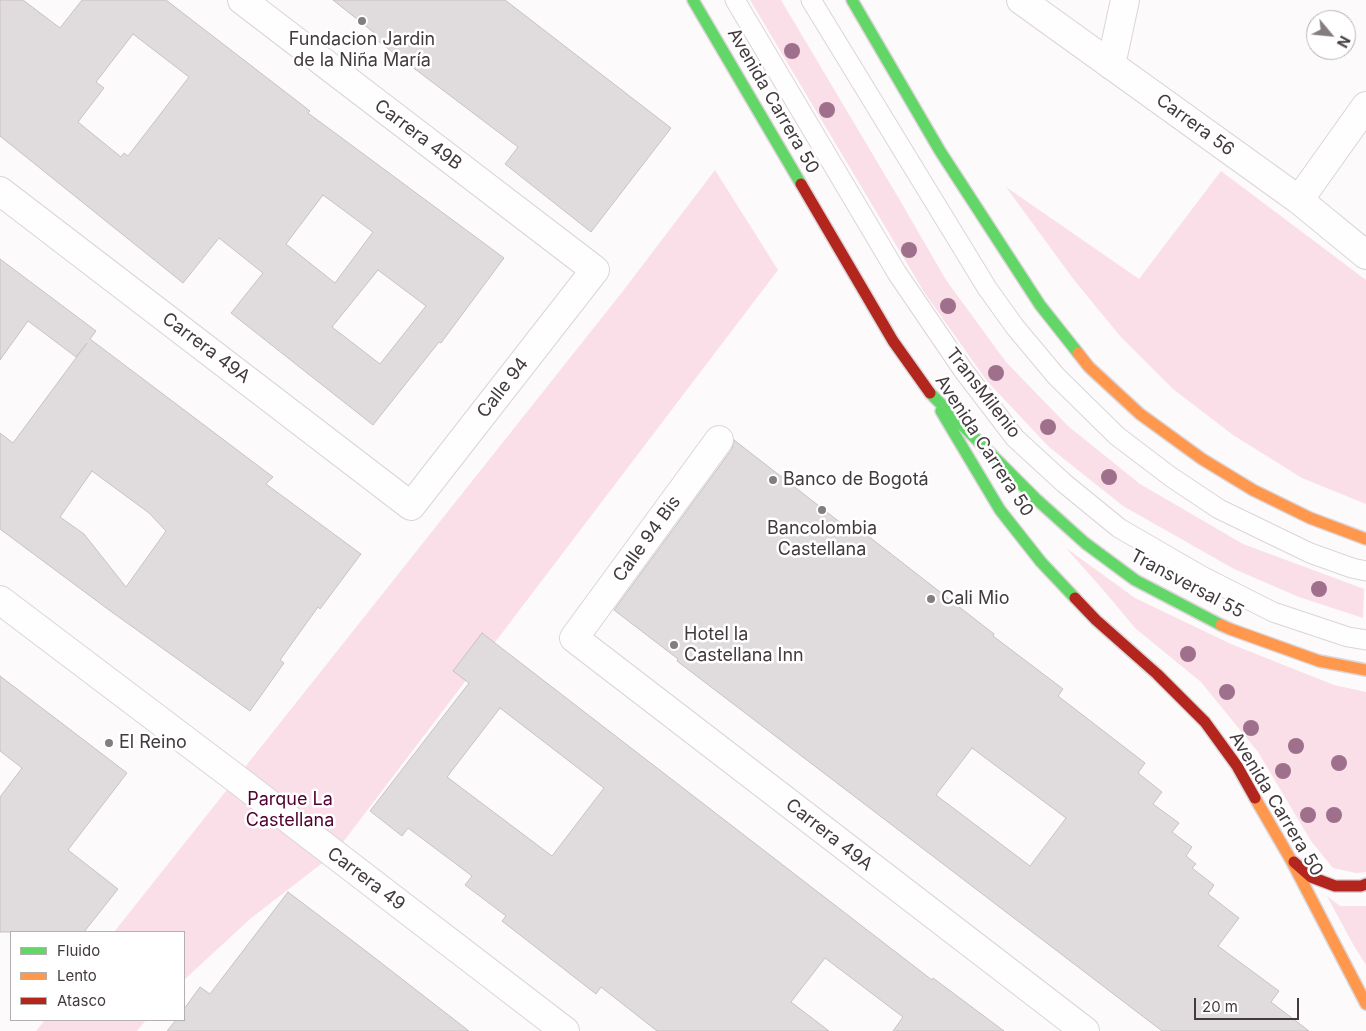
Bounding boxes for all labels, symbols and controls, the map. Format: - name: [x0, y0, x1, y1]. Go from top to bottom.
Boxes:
- north arrow: [1306, 10, 1356, 60]
- marker: Fundacion Jardin de la Niña María: [356, 15, 368, 27]
- street label: Avenida Carrera 50: [723, 25, 823, 177]
- place label: Fundacion Jardin de la Niña María: [289, 29, 435, 72]
- text: N: [1334, 33, 1354, 51]
- street label: Carrera 56: [1152, 89, 1238, 161]
- street label: Carrera 49B: [370, 95, 466, 175]
- street label: Carrera 49A: [158, 308, 254, 388]
- street label: TransMilenio: [941, 343, 1025, 443]
- street label: Calle 94: [473, 354, 533, 422]
- street label: Avenida Carrera 50: [930, 371, 1038, 521]
- place label: Banco de Bogotá: [783, 469, 929, 491]
- marker: Banco de Bogotá: [767, 474, 779, 486]
- street label: Calle 94 Bis: [609, 492, 685, 586]
- marker: Bancolombia Castellana: [816, 504, 828, 516]
- place label: Bancolombia Castellana: [767, 518, 877, 560]
- street label: Transversal 55: [1126, 545, 1248, 623]
- place label: Cali Mio: [941, 588, 1009, 610]
- marker: Cali Mio: [925, 593, 937, 605]
- place label: Hotel la Castellana Inn: [684, 624, 804, 666]
- marker: Hotel la Castellana Inn: [668, 639, 680, 651]
- street label: Avenida Carrera 50: [1224, 728, 1328, 880]
- place label: El Reino: [119, 732, 187, 754]
- marker: El Reino: [103, 737, 115, 749]
- park label: Parque La Castellana: [246, 789, 334, 832]
- street label: Carrera 49A: [781, 794, 877, 876]
- street label: Carrera 49: [323, 843, 409, 915]
- legend: [10, 931, 185, 1021]
- text: Fluido: [57, 941, 100, 960]
- text: Lento: [57, 966, 97, 985]
- scale bar: [1196, 988, 1301, 1020]
- text: Atasco: [57, 991, 106, 1010]
- text: 20 m: [1202, 997, 1238, 1016]

